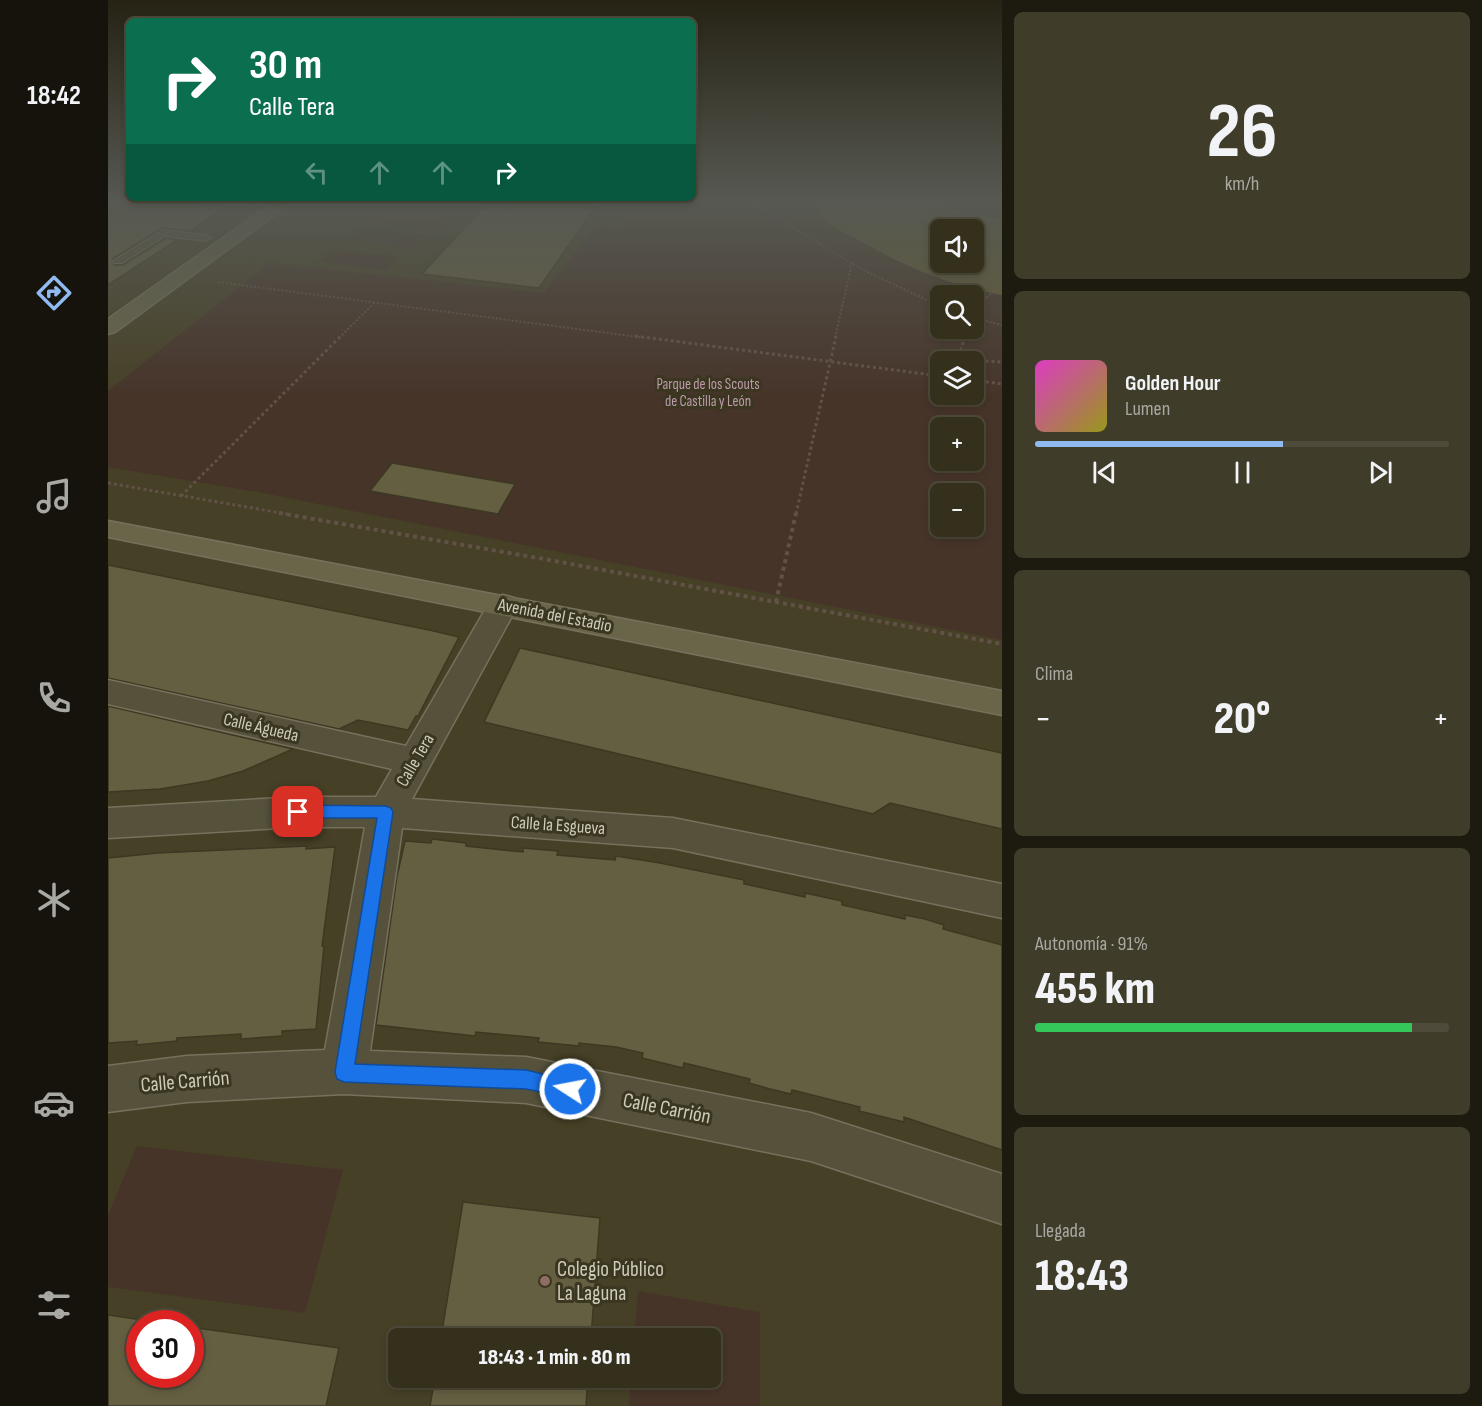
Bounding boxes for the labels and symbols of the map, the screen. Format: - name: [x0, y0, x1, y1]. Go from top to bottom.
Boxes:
- park label: Parque de los Scouts de Castilla y León: [656, 375, 760, 411]
- street label: Avenida del Estadio: [495, 594, 614, 637]
- street label: Calle Águeda: [221, 709, 301, 746]
- street label: Calle Tera: [392, 730, 439, 790]
- pin: [272, 786, 323, 837]
- street label: Calle la Esgueva: [510, 812, 606, 839]
- position arrow: [538, 1057, 602, 1121]
- street label: Calle Carrión: [140, 1065, 231, 1098]
- street label: Calle Carrión: [621, 1088, 713, 1129]
- place label: Colegio Público La Laguna: [557, 1257, 664, 1306]
- marker: Colegio Público La Laguna: [538, 1274, 552, 1288]
- speed limit sign: 30: [126, 1310, 204, 1388]

